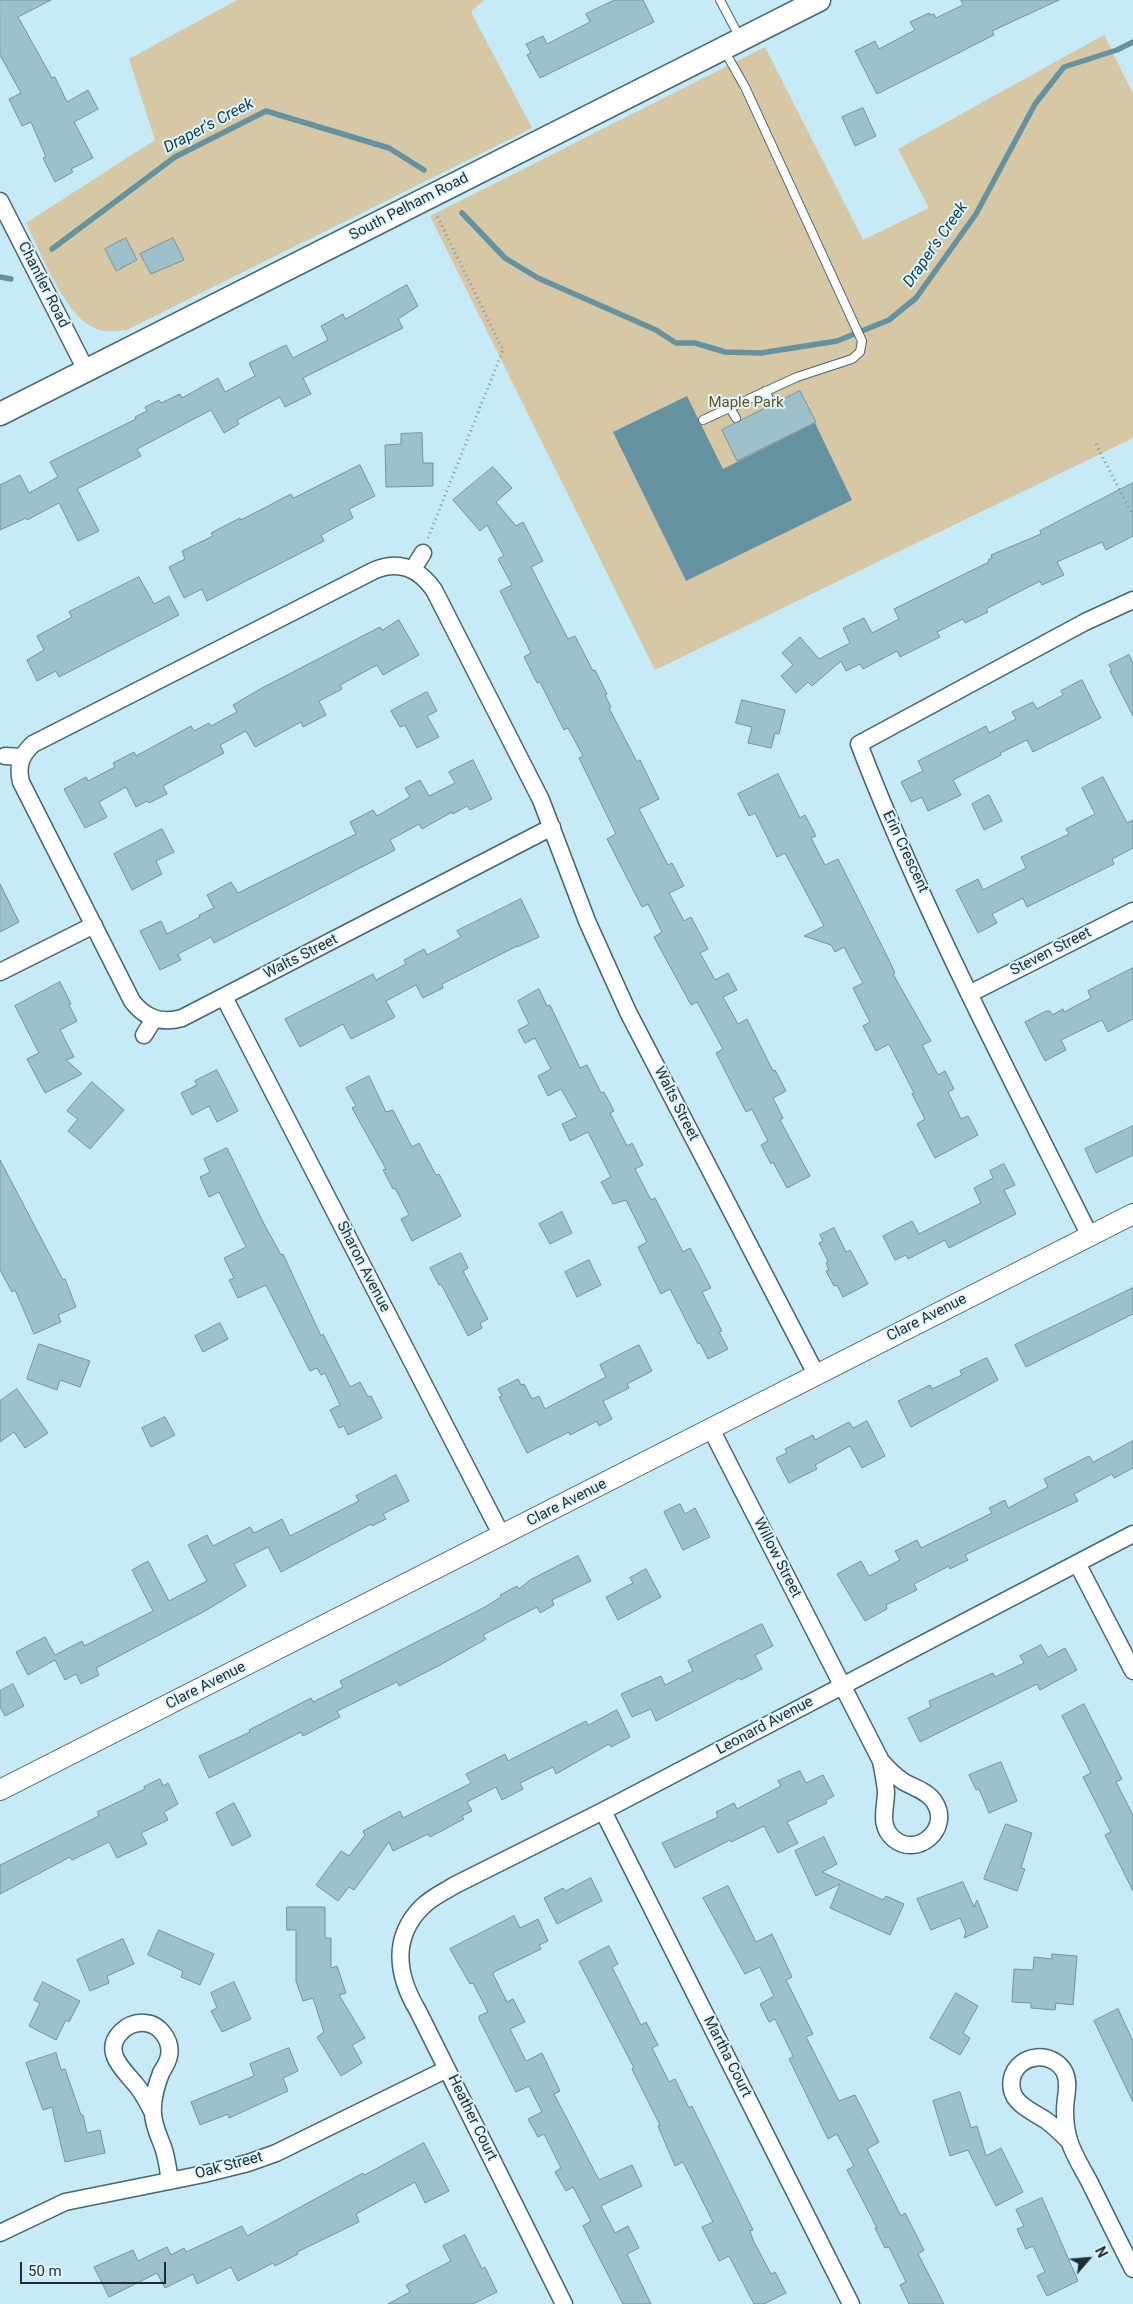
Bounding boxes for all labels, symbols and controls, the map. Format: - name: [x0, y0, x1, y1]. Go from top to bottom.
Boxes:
- water label: Draper's Creek: [161, 94, 257, 158]
- street label: South Pelham Road: [346, 169, 472, 245]
- water label: Draper's Creek: [900, 199, 972, 291]
- street label: Chantler Road: [14, 239, 72, 331]
- park label: Maple Park: [708, 394, 784, 412]
- street label: Erin Crescent: [878, 808, 932, 896]
- street label: Steven Street: [1008, 924, 1094, 980]
- street label: Walts Street: [261, 931, 341, 983]
- street label: Walts Street: [650, 1064, 702, 1144]
- street label: Sharon Avenue: [332, 1218, 394, 1316]
- street label: Clare Avenue: [884, 1290, 970, 1346]
- street label: Clare Avenue: [524, 1475, 610, 1531]
- street label: Willow Street: [749, 1515, 805, 1601]
- street label: Clare Avenue: [163, 1658, 249, 1714]
- street label: Leonard Avenue: [713, 1693, 817, 1759]
- street label: Martha Court: [699, 2013, 755, 2101]
- street label: Heather Court: [443, 2072, 501, 2164]
- street label: Oak Street: [193, 2148, 265, 2184]
- north arrow: [1063, 2234, 1113, 2284]
- text: N: [1092, 2244, 1111, 2260]
- scale bar: [22, 2252, 169, 2284]
- text: 50 m: [28, 2262, 62, 2280]

